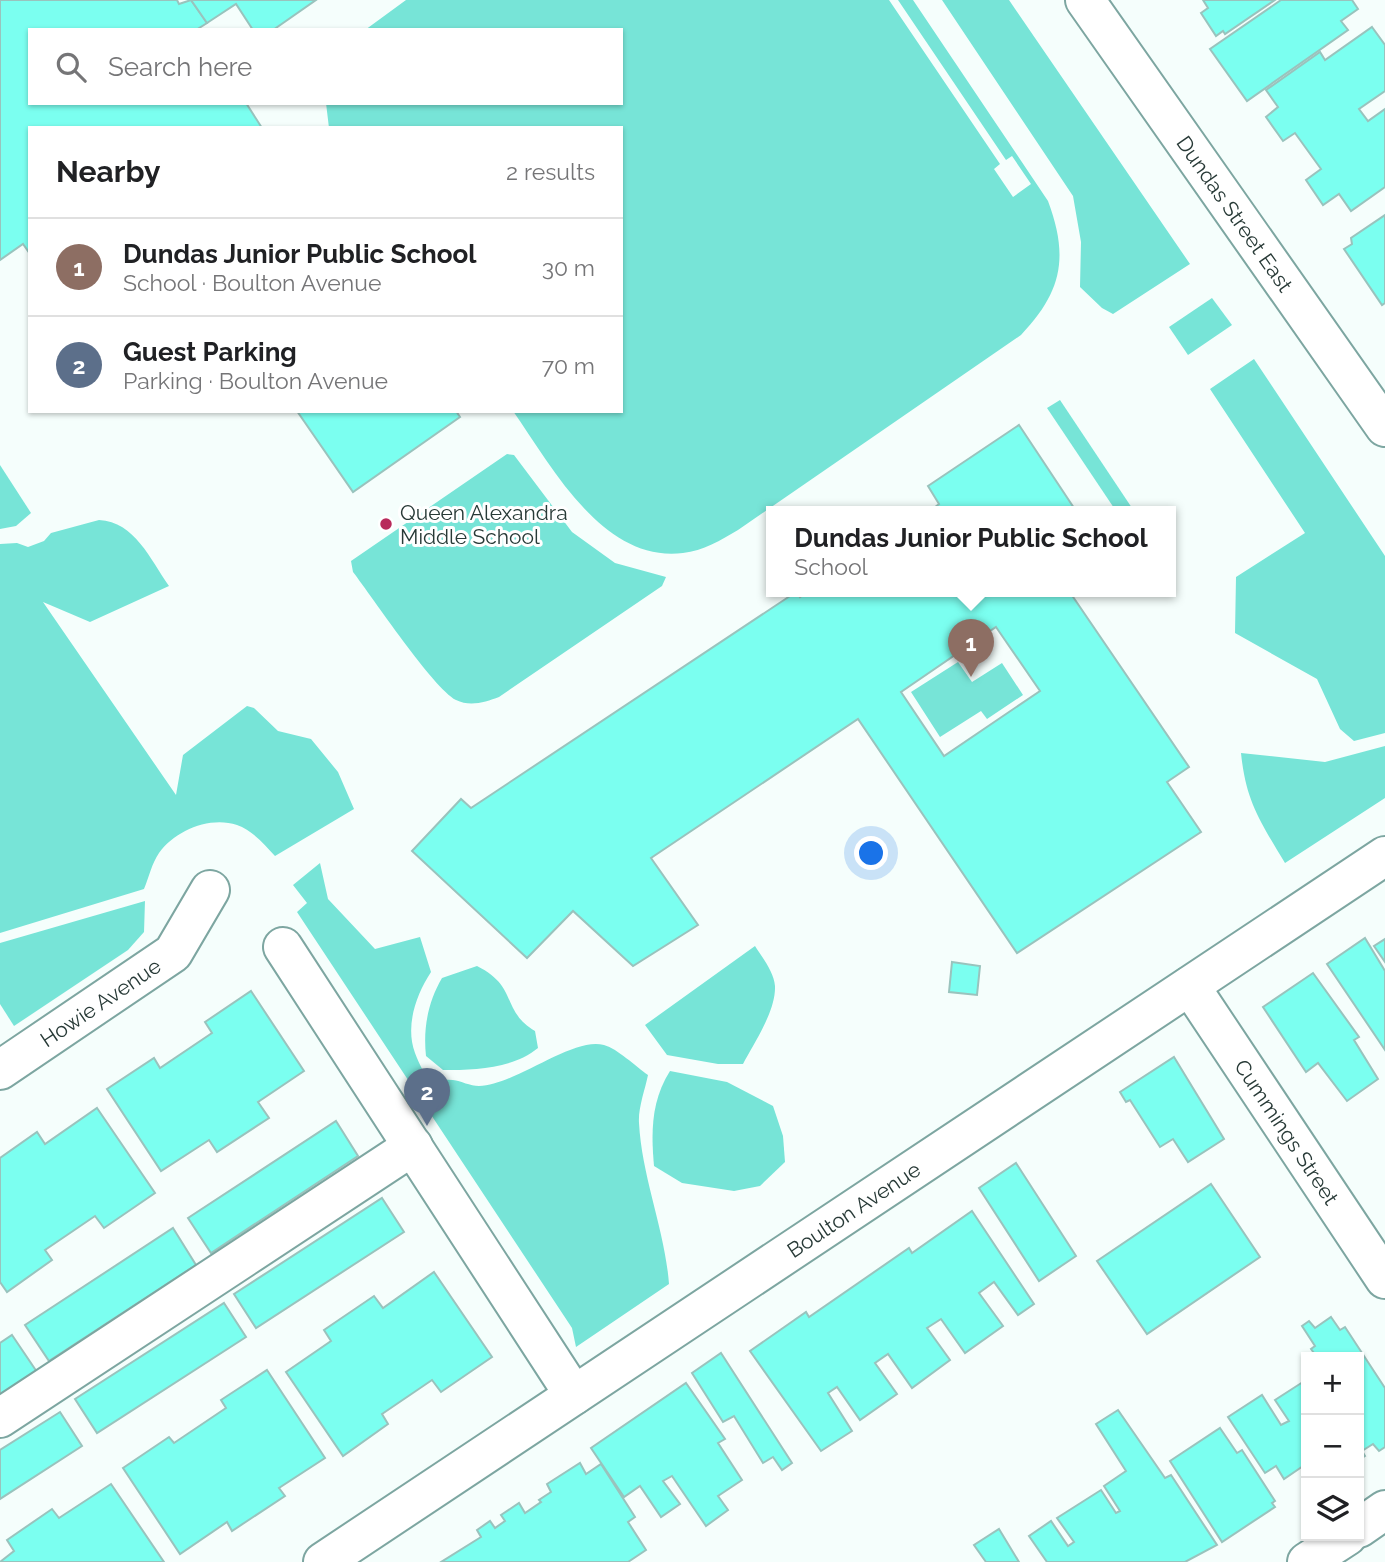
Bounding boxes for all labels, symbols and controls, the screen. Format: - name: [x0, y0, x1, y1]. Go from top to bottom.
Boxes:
- search box: [28, 28, 623, 105]
- icon: search: [52, 48, 90, 86]
- text: Search here: [108, 52, 252, 82]
- street label: Dundas Street East: [1172, 131, 1298, 296]
- text: Nearby: [56, 154, 160, 189]
- text: 2 results: [506, 158, 595, 185]
- text: Dundas Junior Public School: [123, 239, 477, 269]
- text: 1: [73, 254, 85, 281]
- text: 30 m: [542, 254, 595, 281]
- text: School · Boulton Avenue: [123, 269, 381, 296]
- text: Guest Parking: [123, 337, 297, 367]
- text: 2: [73, 352, 85, 379]
- text: 70 m: [542, 352, 595, 379]
- text: Parking · Boulton Avenue: [123, 367, 388, 394]
- place label: Queen Alexandra Middle School: [400, 500, 568, 549]
- popup: [766, 506, 1176, 597]
- marker: Queen Alexandra Middle School: [378, 516, 394, 532]
- text: Dundas Junior Public School: [794, 523, 1148, 553]
- text: School: [794, 553, 868, 580]
- pin: 1: [948, 619, 994, 677]
- your location: [854, 836, 888, 870]
- street label: Howie Avenue: [35, 953, 165, 1052]
- street label: Cummings Street: [1230, 1054, 1344, 1209]
- pin: 2: [404, 1068, 450, 1126]
- street label: Boulton Avenue: [782, 1156, 925, 1263]
- map controls: [1301, 1352, 1364, 1541]
- button: +: [1301, 1352, 1364, 1415]
- button: −: [1301, 1415, 1364, 1478]
- button: layers: [1301, 1478, 1364, 1541]

